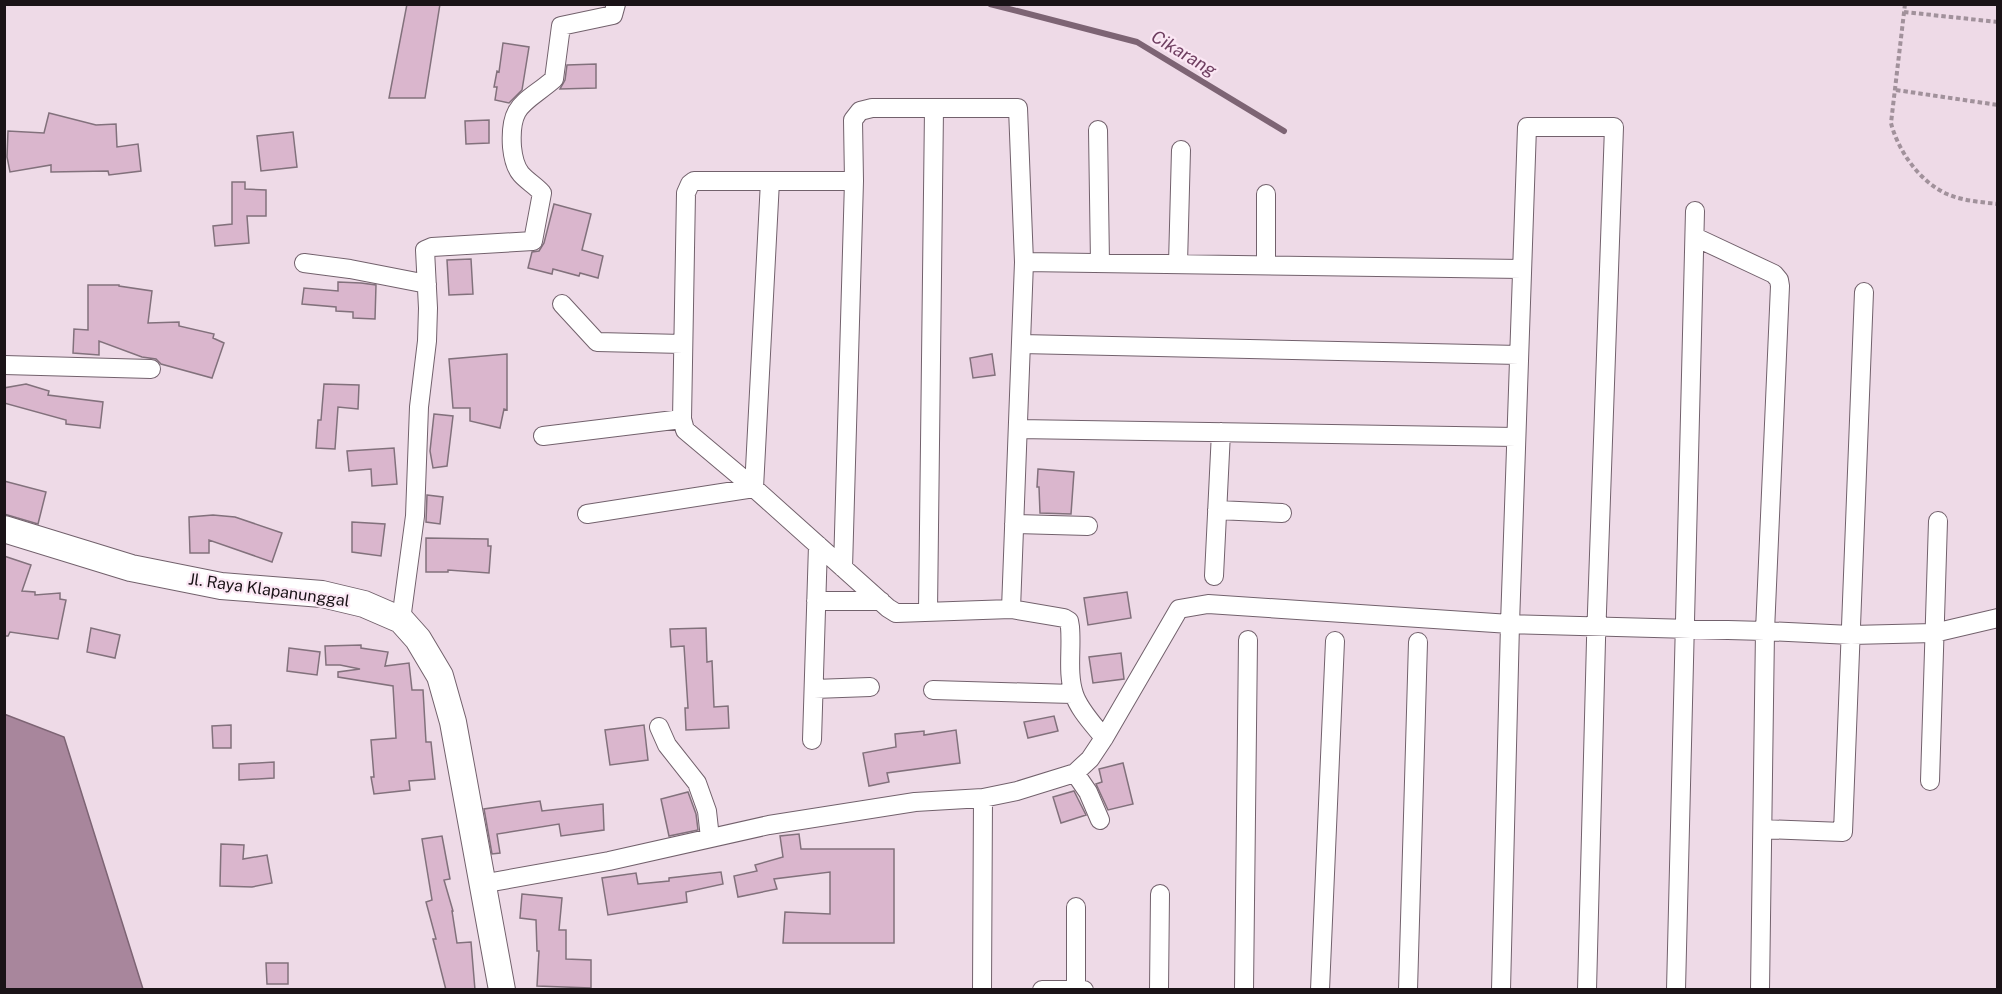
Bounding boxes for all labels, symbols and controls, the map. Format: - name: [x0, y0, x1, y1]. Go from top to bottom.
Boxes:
- water label: Cikarang: [1148, 25, 1221, 81]
- street label: Jl. Raya Klapanunggal: [187, 569, 351, 611]

